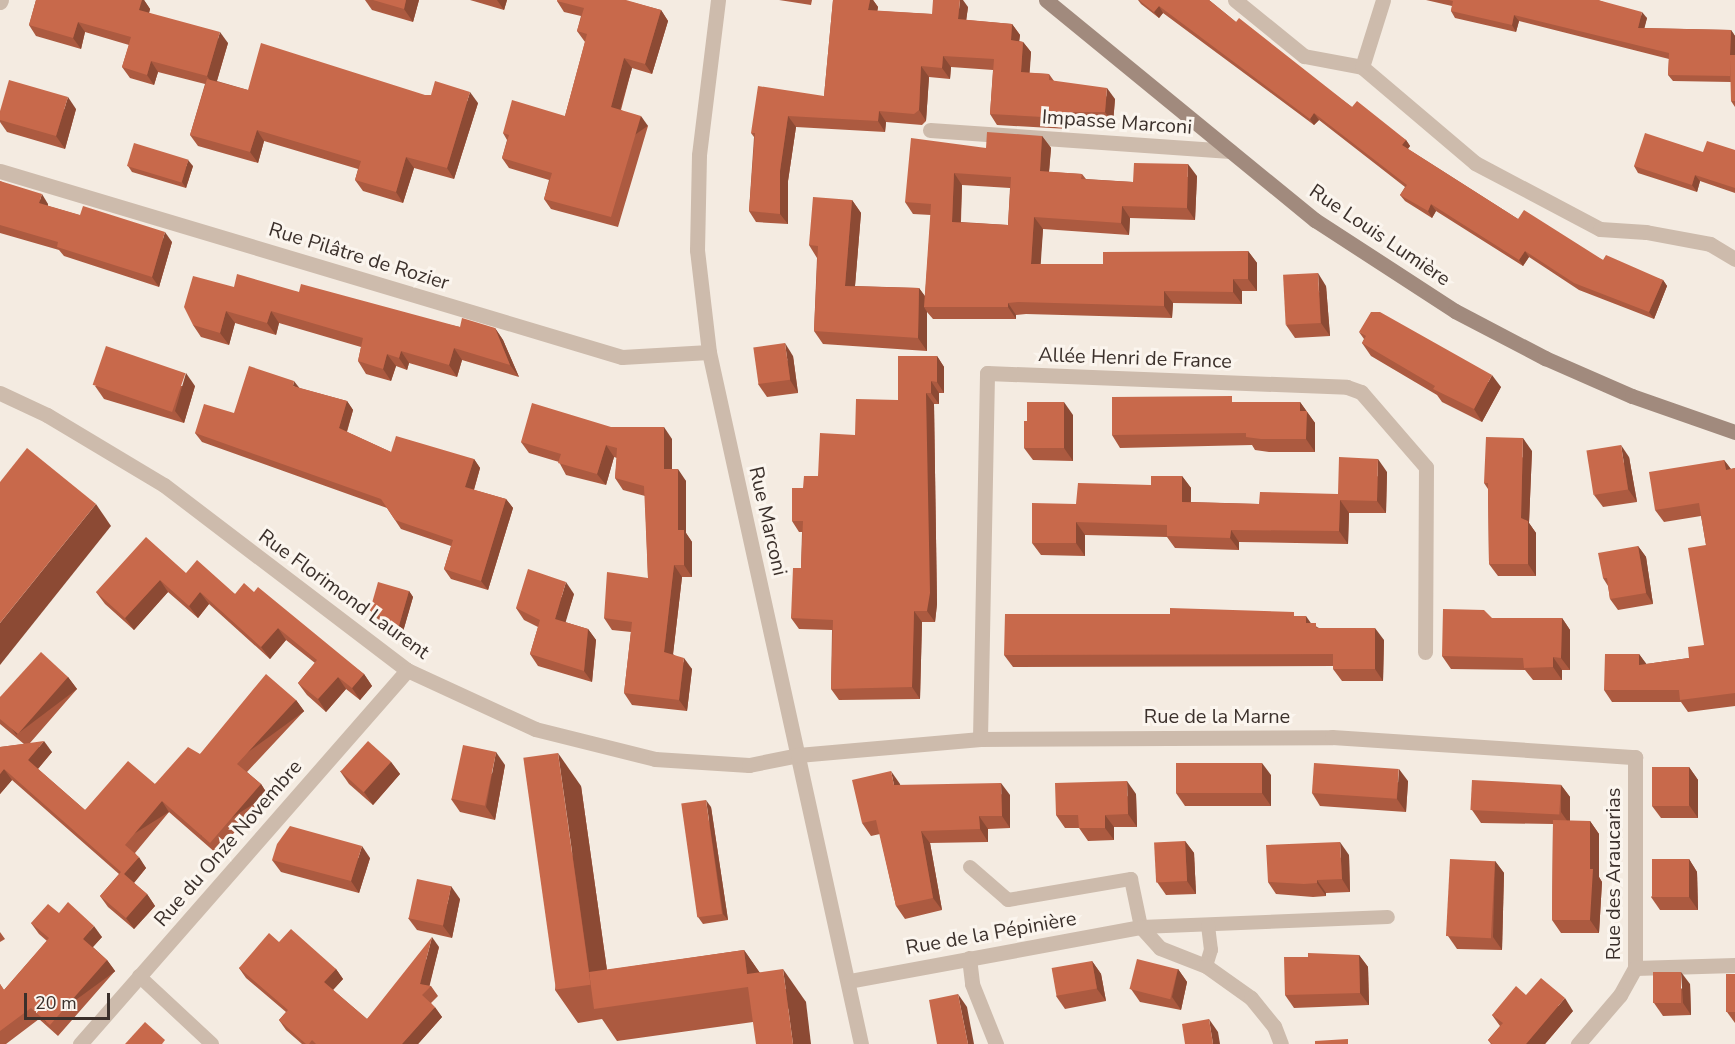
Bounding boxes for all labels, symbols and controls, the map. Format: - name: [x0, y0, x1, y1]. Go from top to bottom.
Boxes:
- street label: Impasse Marconi: [1041, 105, 1193, 139]
- street label: Rue Louis Lumière: [1305, 179, 1455, 291]
- street label: Rue Pilâtre de Rozier: [266, 217, 452, 295]
- street label: Allée Henri de France: [1038, 343, 1232, 373]
- street label: Rue Marconi: [744, 464, 792, 578]
- street label: Rue Florimond Laurent: [254, 524, 434, 664]
- street label: Rue de la Marne: [1144, 704, 1290, 728]
- street label: Rue du Onze Novembre: [149, 755, 307, 931]
- street label: Rue des Araucarias: [1601, 788, 1625, 960]
- street label: Rue de la Pépinière: [904, 906, 1078, 960]
- scale bar: [27, 981, 112, 1019]
- text: 20 m: [35, 991, 77, 1015]

